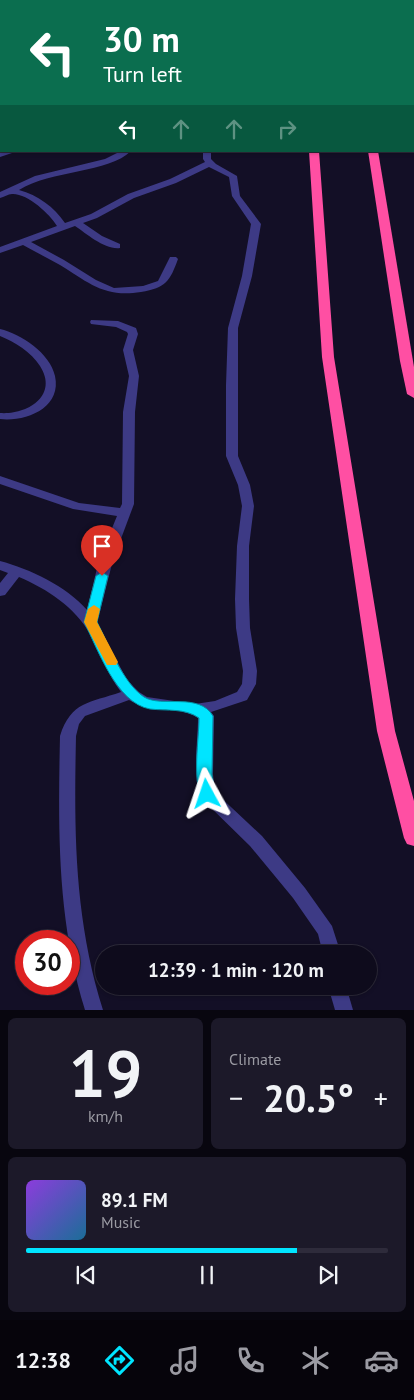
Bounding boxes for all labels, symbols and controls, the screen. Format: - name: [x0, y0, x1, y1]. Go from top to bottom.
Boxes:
- text: 30 m: [103, 16, 180, 62]
- icon: left: [20, 20, 85, 85]
- text: Turn left: [103, 60, 182, 88]
- icon: left: [114, 115, 142, 143]
- icon: ahead: [167, 115, 195, 143]
- icon: ahead: [220, 115, 248, 143]
- icon: right: [273, 115, 301, 143]
- pin: [81, 525, 123, 576]
- icon: arrive: [88, 532, 116, 560]
- position arrow: [180, 767, 232, 819]
- speed limit sign: 30: [15, 930, 80, 995]
- text: 12:39 · 1 min · 120 m: [148, 958, 324, 982]
- text: 19: [69, 1031, 142, 1115]
- text: Climate: [229, 1049, 281, 1069]
- text: 20.5°: [263, 1073, 354, 1122]
- text: −: [229, 1079, 243, 1116]
- text: +: [374, 1079, 388, 1116]
- text: km/h: [88, 1106, 123, 1126]
- text: 89.1 FM: [101, 1188, 168, 1212]
- text: Music: [101, 1212, 141, 1232]
- icon: previous: [72, 1261, 100, 1289]
- icon: pause: [193, 1261, 221, 1289]
- icon: next: [314, 1261, 342, 1289]
- icon: directions: [102, 1343, 137, 1378]
- icon: music: [167, 1343, 202, 1378]
- icon: phone: [233, 1343, 268, 1378]
- icon: climate: [298, 1343, 333, 1378]
- icon: car: [364, 1343, 399, 1378]
- text: 12:38: [15, 1346, 71, 1374]

